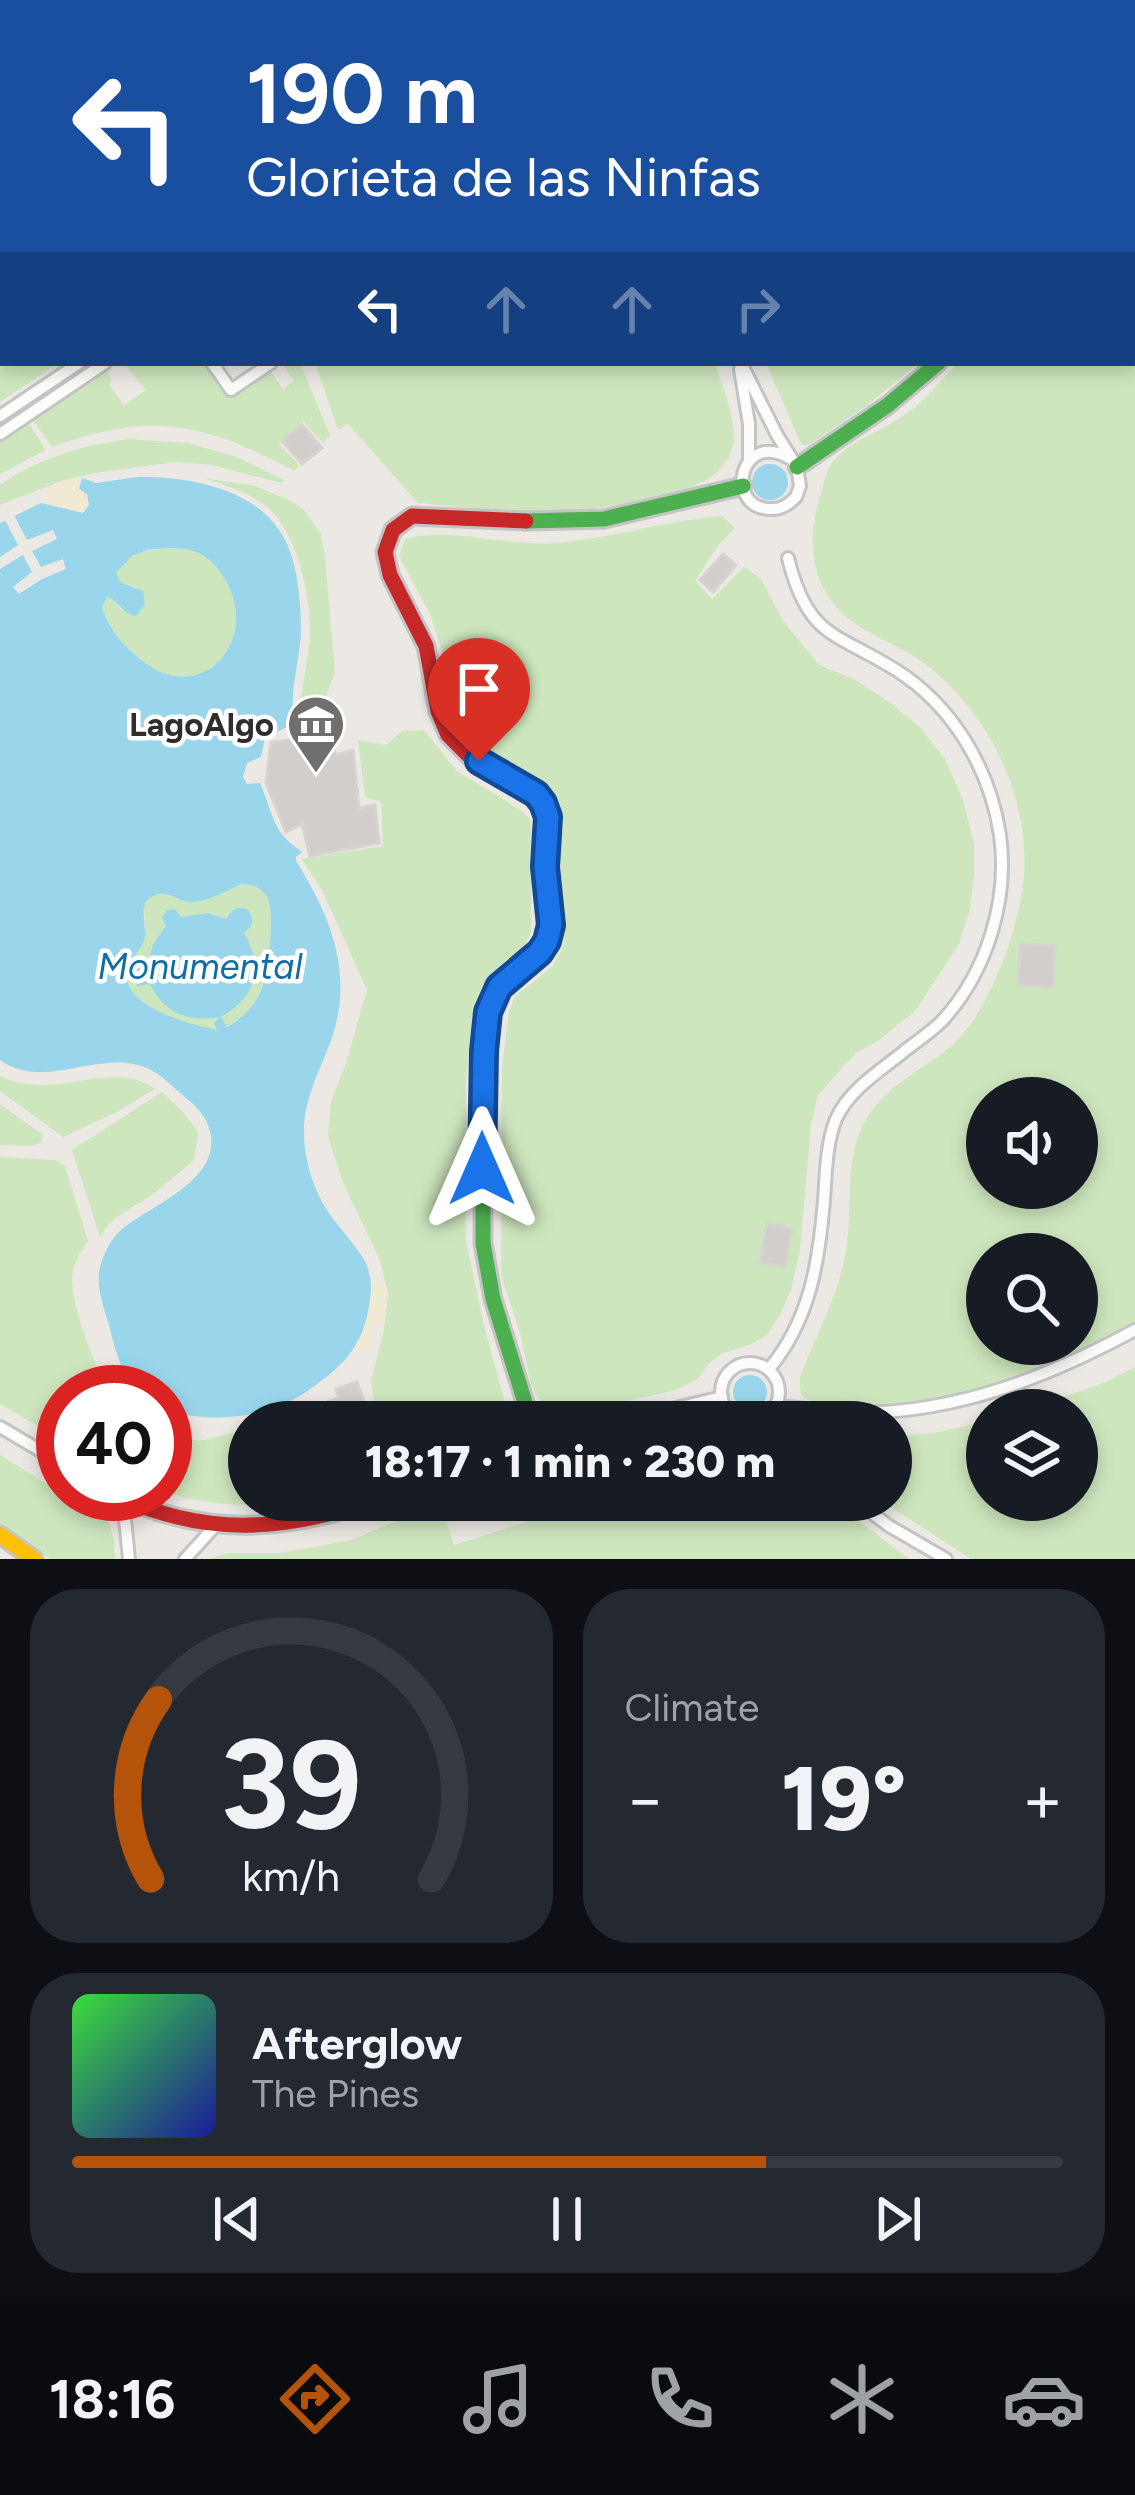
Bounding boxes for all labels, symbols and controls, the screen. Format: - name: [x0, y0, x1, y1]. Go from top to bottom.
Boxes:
- text: 190 m: [246, 43, 478, 144]
- icon: left: [48, 48, 204, 204]
- text: Glorieta de las Ninfas: [246, 145, 761, 210]
- icon: left: [347, 276, 413, 342]
- icon: ahead: [473, 276, 539, 342]
- icon: ahead: [599, 276, 665, 342]
- icon: right: [725, 276, 791, 342]
- pin: [428, 638, 530, 761]
- icon: arrive: [446, 656, 512, 722]
- museum icon: LagoAlgo: [285, 693, 347, 775]
- place label: LagoAlgo: [129, 705, 274, 744]
- water label: Monumental: [98, 945, 303, 988]
- map controls: [966, 1077, 1098, 1521]
- button: sound: [966, 1077, 1098, 1209]
- position arrow: [419, 1106, 545, 1232]
- button: search: [966, 1233, 1098, 1365]
- speed limit sign: 40: [36, 1365, 192, 1521]
- button: layers: [966, 1389, 1098, 1521]
- text: 18:17 · 1 min · 230 m: [365, 1434, 775, 1488]
- text: Climate: [625, 1684, 759, 1731]
- text: 39: [220, 1709, 362, 1859]
- text: 19°: [781, 1744, 907, 1853]
- text: −: [625, 1759, 666, 1839]
- text: +: [1022, 1759, 1063, 1839]
- text: km/h: [242, 1850, 340, 1902]
- text: Afterglow: [252, 2016, 462, 2070]
- text: The Pines: [252, 2070, 419, 2117]
- icon: previous: [204, 2186, 270, 2252]
- icon: pause: [534, 2186, 600, 2252]
- icon: next: [865, 2186, 931, 2252]
- icon: directions: [273, 2357, 357, 2441]
- icon: music: [456, 2357, 540, 2441]
- icon: phone: [638, 2357, 722, 2441]
- icon: climate: [820, 2357, 904, 2441]
- icon: car: [1002, 2357, 1086, 2441]
- text: 18:16: [49, 2367, 175, 2432]

